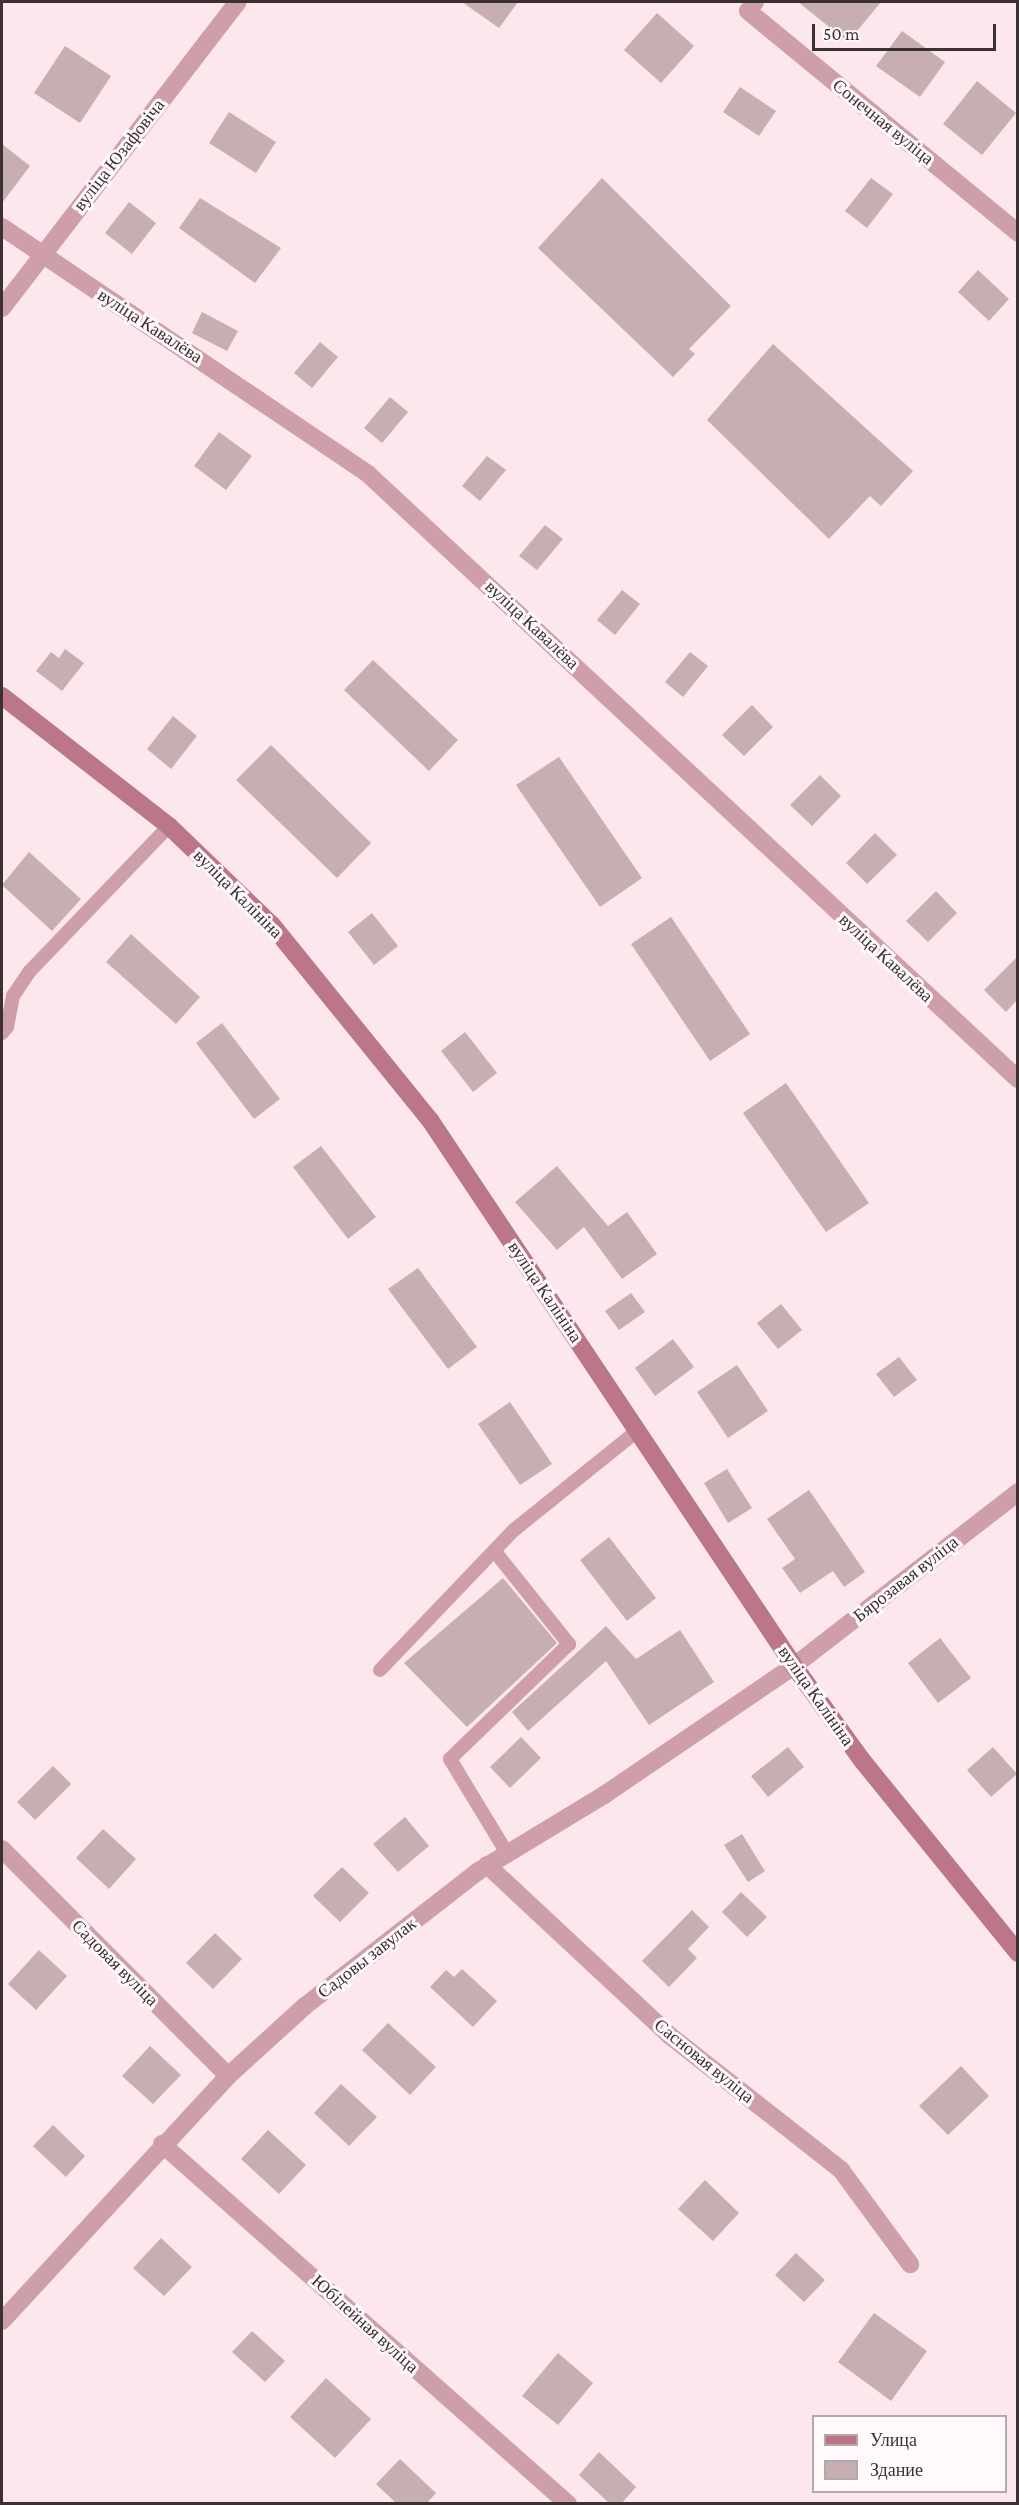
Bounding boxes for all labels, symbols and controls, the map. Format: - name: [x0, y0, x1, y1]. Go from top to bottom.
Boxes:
- scale bar: [815, 12, 1000, 50]
- text: 50 m: [823, 24, 860, 44]
- street label: Сонечная вуліца: [828, 75, 938, 169]
- street label: вуліца Юзафовіча: [69, 95, 169, 215]
- street label: вуліца Кавалёва: [94, 284, 206, 368]
- street label: вуліца Кавалёва: [481, 576, 583, 674]
- street label: вуліца Калініна: [189, 845, 287, 943]
- street label: вуліца Кавалёва: [835, 909, 937, 1007]
- street label: вуліца Калініна: [503, 1237, 587, 1347]
- street label: Бярозавая вуліца: [849, 1531, 963, 1627]
- street label: вуліца Калініна: [774, 1642, 858, 1750]
- street label: Садовы завулак: [313, 1913, 421, 2003]
- street label: Садовая вуліца: [67, 1915, 163, 2011]
- street label: Сасновая вуліца: [650, 2014, 758, 2108]
- street label: Юбілейная вуліца: [307, 2270, 423, 2378]
- legend: [812, 2415, 1007, 2493]
- text: Улица: [870, 2430, 917, 2450]
- text: Здание: [870, 2460, 923, 2480]

